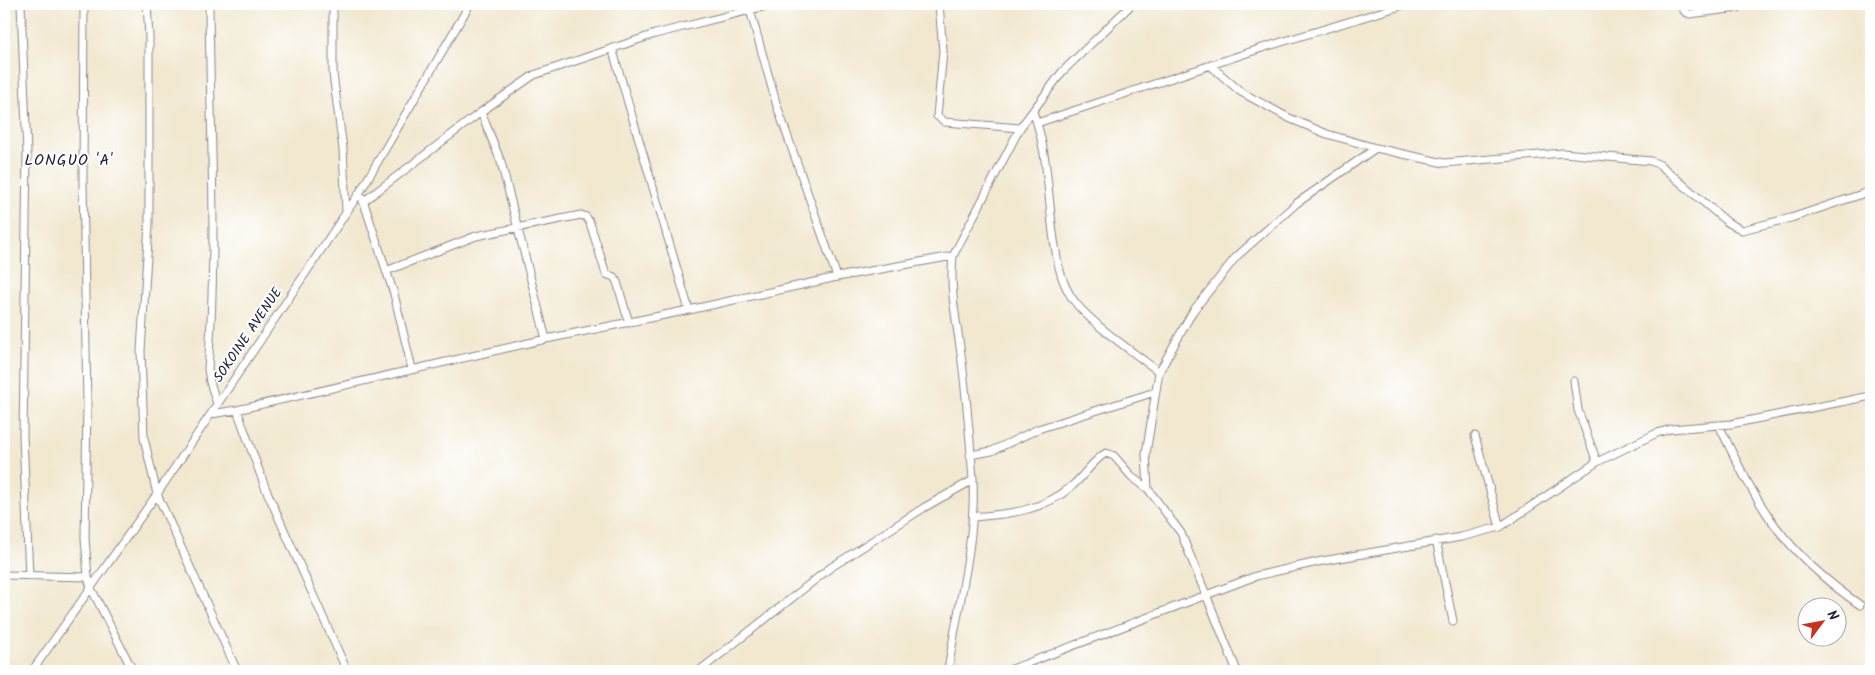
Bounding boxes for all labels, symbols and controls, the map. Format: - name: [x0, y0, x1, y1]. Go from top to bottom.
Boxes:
- district label: LONGUO 'A': [24, 148, 114, 173]
- street label: SOKOINE AVENUE: [208, 282, 289, 387]
- north arrow: [1798, 598, 1848, 648]
- text: N: [1821, 606, 1844, 625]

